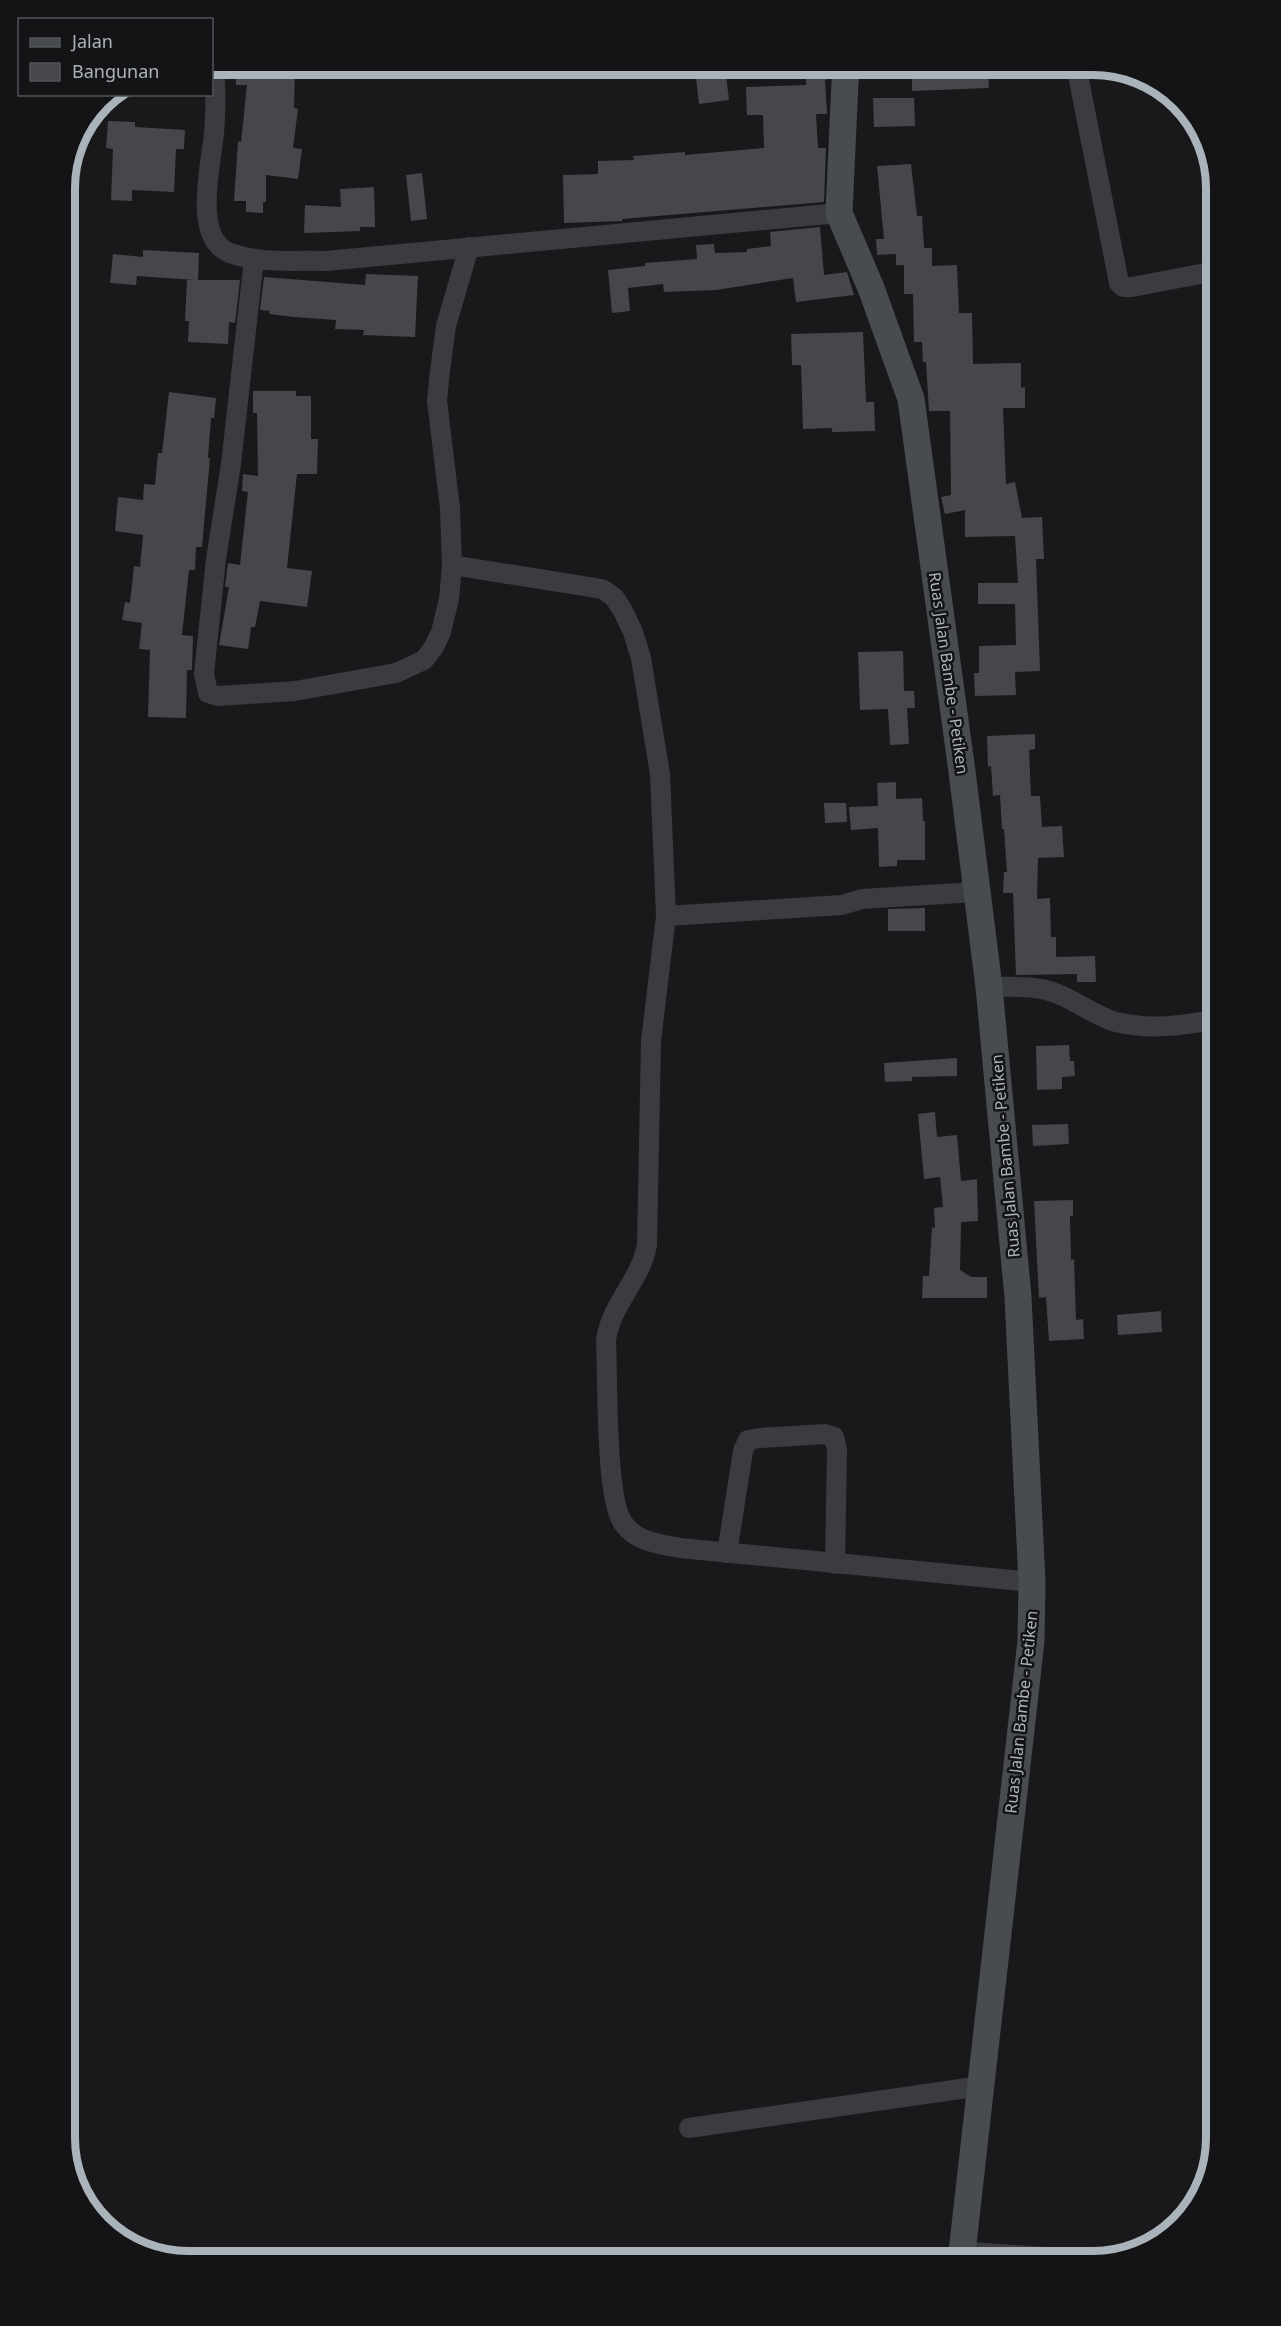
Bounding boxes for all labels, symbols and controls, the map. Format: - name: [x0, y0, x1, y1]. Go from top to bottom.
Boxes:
- legend: [18, 18, 213, 96]
- text: Jalan: [70, 29, 113, 53]
- text: Bangunan: [72, 59, 159, 83]
- street label: Ruas Jalan Bambe - Petiken: [924, 571, 974, 775]
- street label: Ruas Jalan Bambe - Petiken: [985, 1053, 1025, 1259]
- street label: Ruas Jalan Bambe - Petiken: [999, 1609, 1043, 1815]

